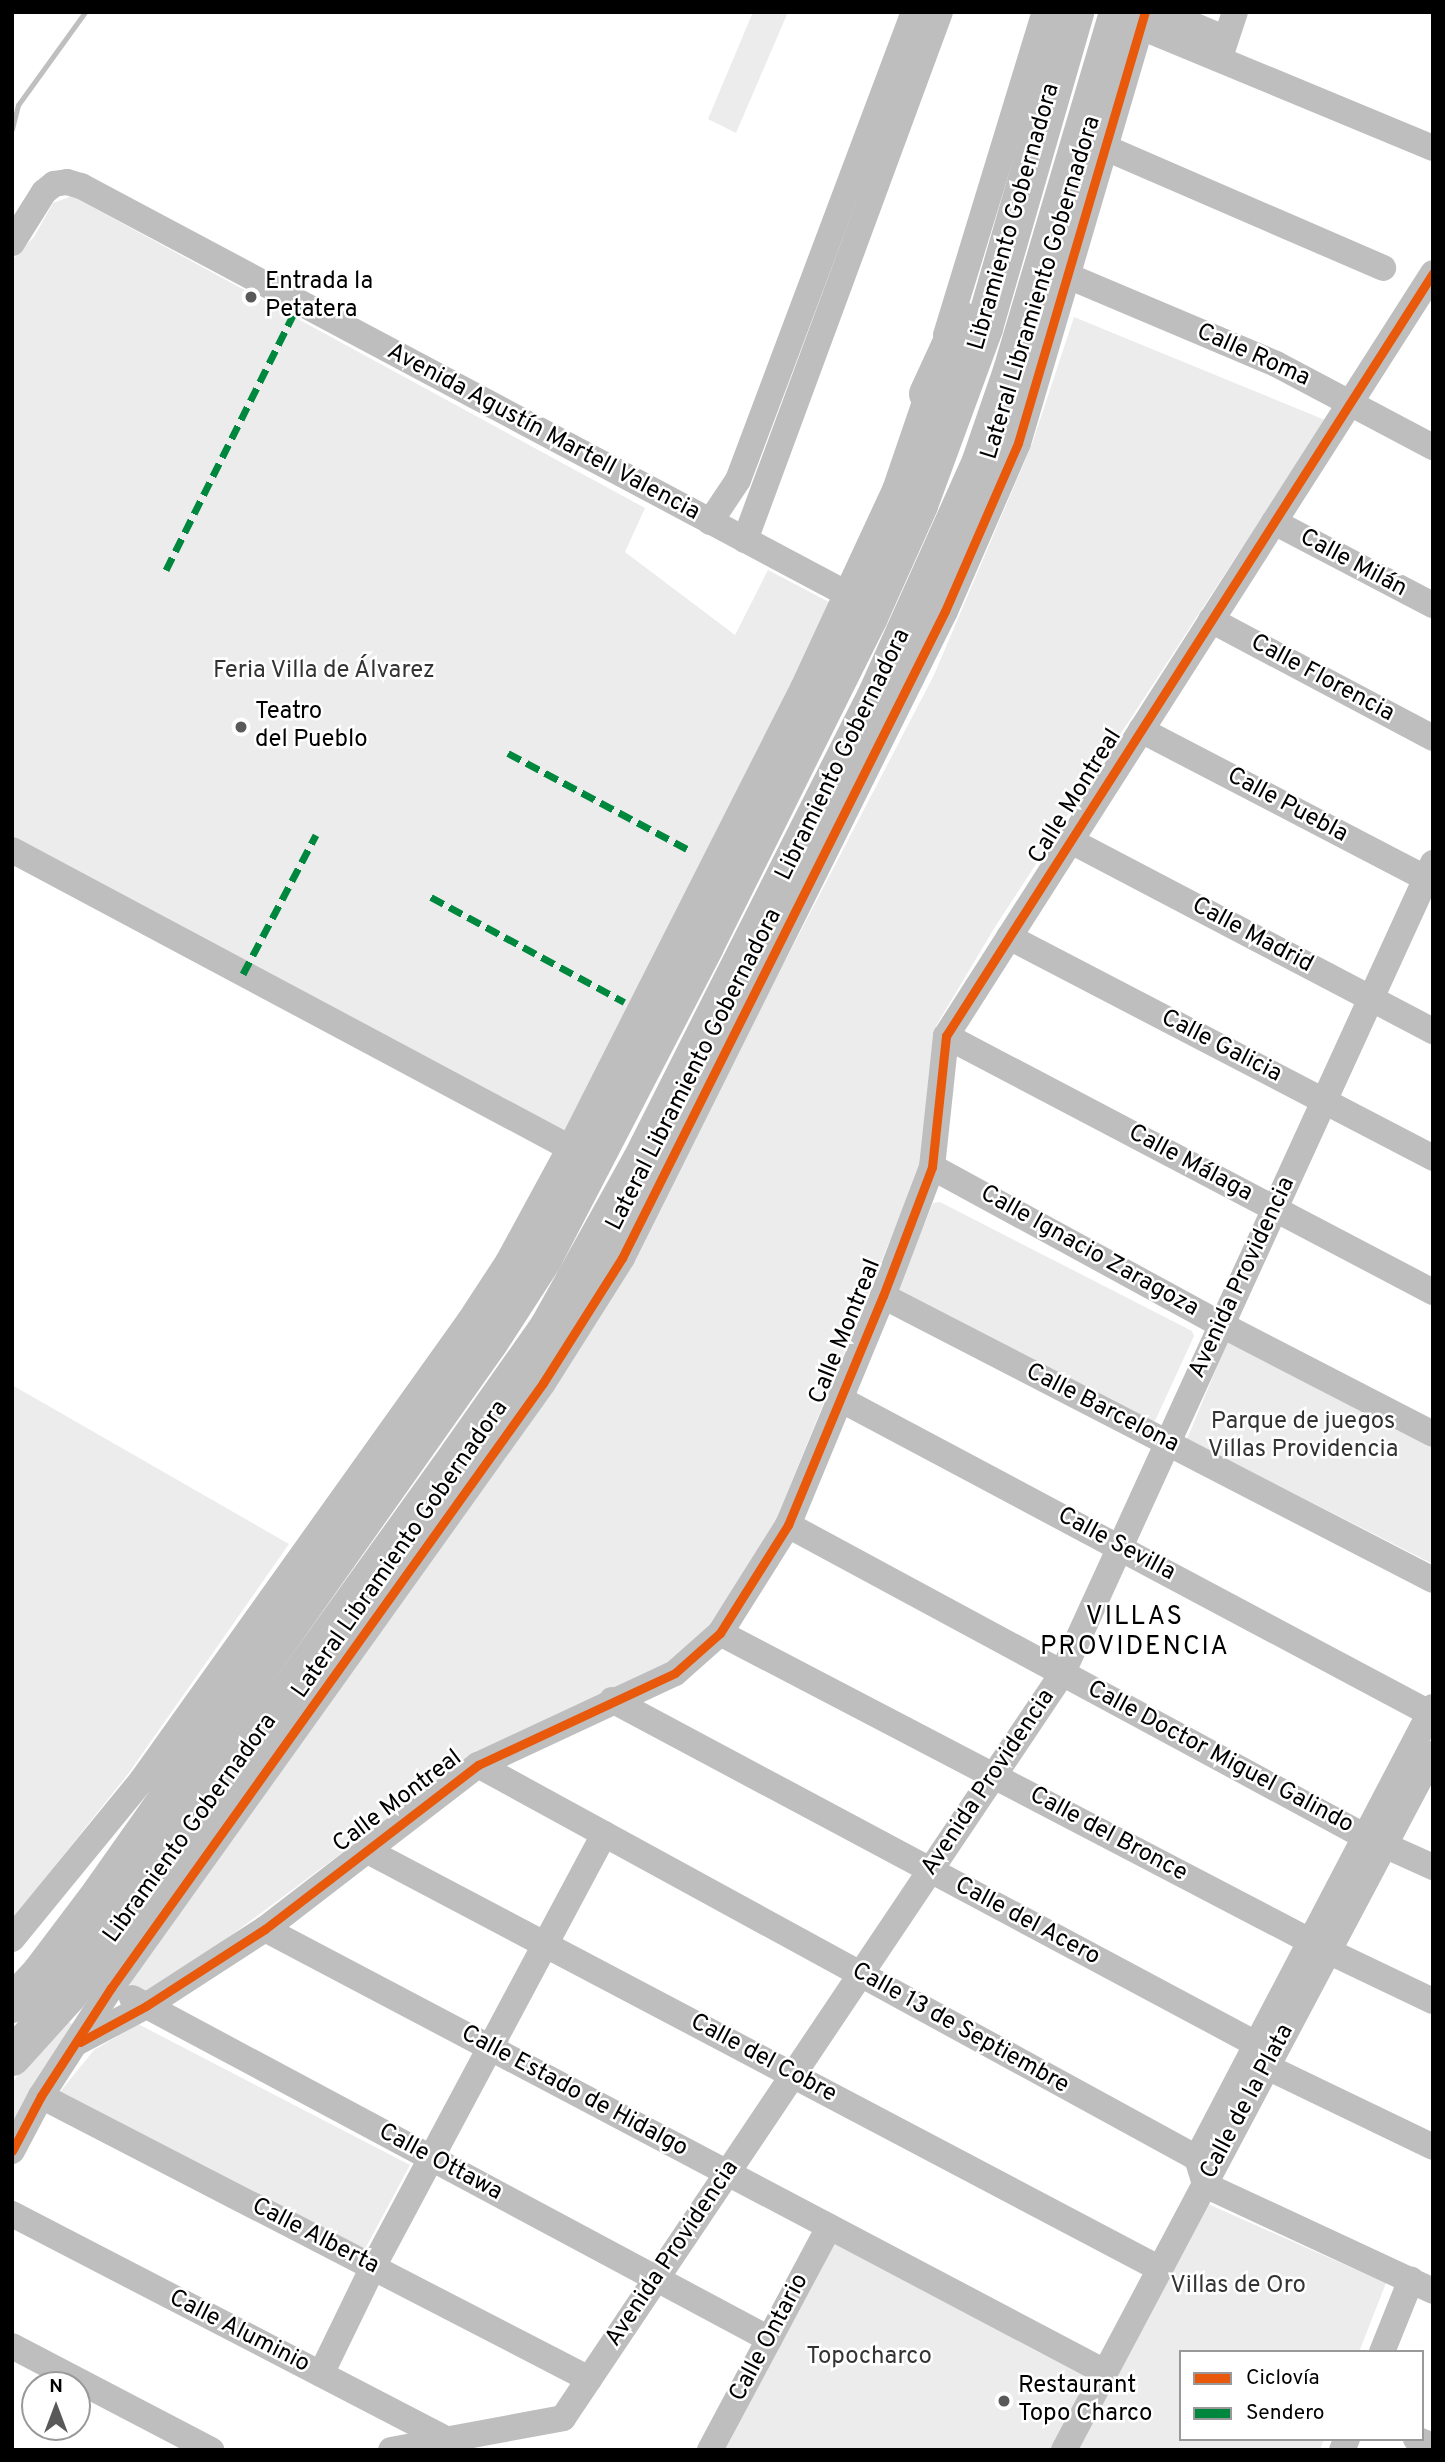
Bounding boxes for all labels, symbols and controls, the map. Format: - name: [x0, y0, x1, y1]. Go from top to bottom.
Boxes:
- street label: Libramiento Gobernadora: [963, 80, 1067, 354]
- street label: Lateral Libramiento Gobernadora: [976, 113, 1108, 463]
- place label: Entrada la Petatera: [265, 269, 373, 325]
- marker: Entrada la Petatera: [243, 289, 259, 305]
- street label: Calle Roma: [1192, 318, 1314, 394]
- street label: Avenida Agustín Martell Valencia: [381, 338, 705, 528]
- street label: Calle Milán: [1295, 524, 1411, 604]
- street label: Libramiento Gobernadora: [771, 625, 917, 885]
- street label: Calle Florencia: [1245, 629, 1399, 729]
- park label: Feria Villa de Álvarez: [212, 658, 436, 686]
- place label: Teatro del Pueblo: [255, 699, 368, 755]
- marker: Teatro del Pueblo: [233, 719, 249, 735]
- street label: Calle Montreal: [1023, 724, 1129, 870]
- street label: Calle Puebla: [1222, 762, 1352, 850]
- street label: Calle Madrid: [1186, 892, 1318, 980]
- street label: Lateral Libramiento Gobernadora: [601, 904, 789, 1236]
- street label: Calle Galicia: [1156, 1004, 1286, 1090]
- street label: Calle Málaga: [1123, 1119, 1257, 1209]
- street label: Avenida Providencia: [1184, 1173, 1302, 1383]
- street label: Calle Ignacio Zaragoza: [975, 1180, 1203, 1324]
- street label: Calle Montreal: [804, 1255, 888, 1409]
- street label: Calle Barcelona: [1021, 1358, 1183, 1460]
- street label: Lateral Libramiento Gobernadora: [287, 1395, 515, 1705]
- park label: Parque de juegos Villas Providencia: [1208, 1409, 1398, 1465]
- street label: Calle Sevilla: [1052, 1502, 1180, 1588]
- district label: VILLAS PROVIDENCIA: [1041, 1602, 1229, 1664]
- street label: Calle Doctor Miguel Galindo: [1082, 1675, 1358, 1841]
- street label: Avenida Providencia: [916, 1684, 1062, 1882]
- street label: Libramiento Gobernadora: [98, 1709, 284, 1949]
- street label: Calle Montreal: [328, 1744, 468, 1860]
- street label: Calle del Bronce: [1024, 1781, 1192, 1889]
- street label: Calle del Acero: [949, 1871, 1105, 1973]
- street label: Calle 13 de Septiembre: [846, 1957, 1074, 2101]
- street label: Calle del Cobre: [685, 2008, 841, 2110]
- street label: Calle Estado de Hidalgo: [456, 2020, 692, 2164]
- street label: Calle de la Plata: [1195, 2020, 1301, 2184]
- street label: Calle Ottawa: [373, 2118, 507, 2208]
- street label: Avenida Providencia: [600, 2155, 746, 2353]
- street label: Calle Alberta: [246, 2192, 384, 2282]
- street label: Calle Ontario: [724, 2269, 816, 2407]
- park label: Villas de Oro: [1170, 2273, 1306, 2301]
- street label: Calle Aluminio: [163, 2284, 315, 2380]
- park label: Topocharco: [806, 2344, 932, 2372]
- legend: [1179, 2350, 1424, 2441]
- text: Ciclovía: [1246, 2365, 1320, 2392]
- north arrow: [21, 2371, 91, 2441]
- place label: Restaurant Topo Charco: [1018, 2373, 1152, 2429]
- text: N: [49, 2375, 63, 2399]
- marker: Restaurant Topo Charco: [996, 2393, 1012, 2409]
- text: Sendero: [1246, 2400, 1325, 2427]

